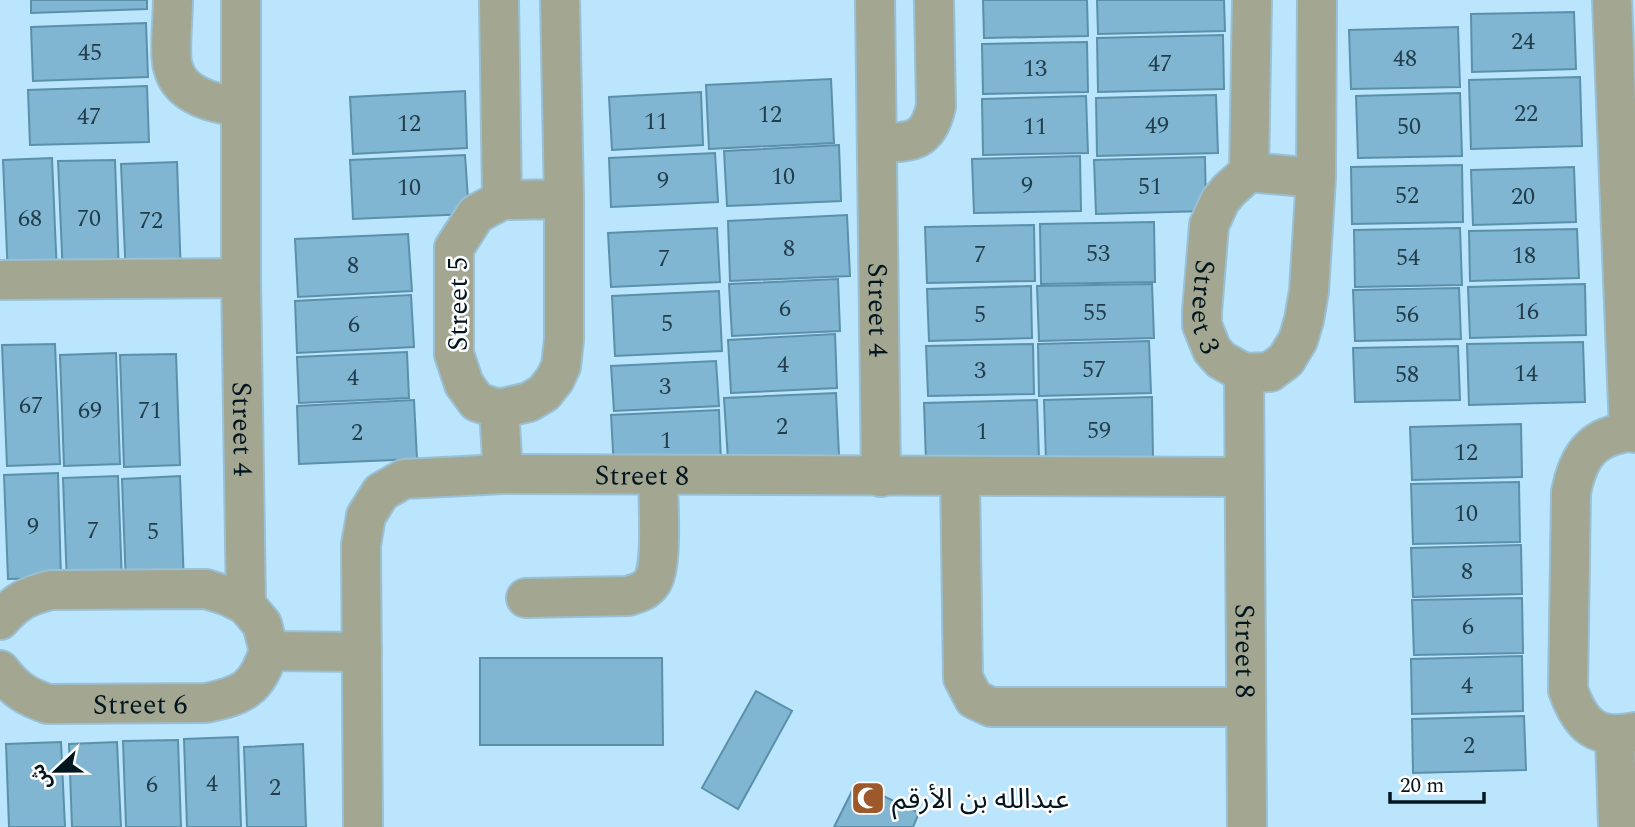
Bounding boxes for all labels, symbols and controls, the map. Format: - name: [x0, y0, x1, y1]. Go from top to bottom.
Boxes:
- house number: 24: [1511, 24, 1535, 60]
- house number: 45: [78, 35, 102, 71]
- house number: 48: [1393, 41, 1417, 77]
- house number: 47: [1148, 46, 1172, 82]
- house number: 13: [1023, 51, 1047, 87]
- house number: 22: [1514, 96, 1538, 132]
- house number: 12: [758, 97, 782, 133]
- house number: 47: [77, 99, 101, 135]
- house number: 11: [644, 104, 668, 140]
- house number: 12: [397, 106, 421, 142]
- house number: 49: [1145, 108, 1169, 144]
- house number: 11: [1023, 109, 1047, 145]
- house number: 50: [1397, 109, 1421, 145]
- house number: 10: [771, 159, 795, 195]
- house number: 9: [657, 163, 669, 199]
- house number: 9: [1021, 168, 1033, 204]
- house number: 51: [1138, 169, 1162, 205]
- house number: 10: [397, 170, 421, 206]
- house number: 52: [1395, 178, 1419, 214]
- house number: 20: [1511, 179, 1535, 215]
- house number: 68: [18, 201, 42, 237]
- house number: 70: [77, 201, 101, 237]
- house number: 72: [139, 203, 163, 239]
- house number: 8: [783, 231, 795, 267]
- house number: 53: [1086, 236, 1110, 272]
- house number: 7: [974, 237, 986, 273]
- house number: 18: [1512, 238, 1536, 274]
- house number: 54: [1396, 240, 1420, 276]
- house number: 7: [658, 241, 670, 277]
- house number: 8: [347, 248, 359, 284]
- street label: Street 5: [437, 257, 480, 351]
- street label: Street 3: [1179, 258, 1231, 361]
- street label: Street 4: [855, 262, 899, 358]
- house number: 6: [779, 291, 791, 327]
- house number: 16: [1515, 294, 1539, 330]
- house number: 55: [1083, 295, 1107, 331]
- house number: 5: [974, 297, 986, 333]
- house number: 56: [1395, 297, 1419, 333]
- house number: 5: [661, 306, 673, 342]
- house number: 6: [348, 307, 360, 343]
- house number: 4: [777, 347, 789, 383]
- house number: 57: [1082, 352, 1106, 388]
- house number: 3: [974, 353, 986, 389]
- house number: 14: [1514, 356, 1538, 392]
- house number: 58: [1395, 357, 1419, 393]
- house number: 4: [347, 360, 359, 396]
- house number: 3: [659, 369, 671, 405]
- street label: Street 4: [220, 381, 264, 477]
- house number: 67: [19, 388, 43, 424]
- house number: 69: [78, 393, 102, 429]
- house number: 71: [138, 393, 162, 429]
- house number: 2: [776, 409, 788, 445]
- house number: 59: [1087, 413, 1111, 449]
- house number: 1: [976, 414, 988, 450]
- house number: 2: [351, 415, 363, 451]
- house number: 1: [660, 423, 672, 459]
- house number: 12: [1454, 435, 1478, 471]
- street label: Street 8: [594, 454, 689, 498]
- house number: 10: [1454, 496, 1478, 532]
- house number: 9: [27, 509, 39, 545]
- house number: 7: [87, 513, 99, 549]
- house number: 5: [147, 514, 159, 550]
- house number: 8: [1461, 554, 1473, 590]
- street label: Street 8: [1223, 604, 1266, 698]
- house number: 6: [1462, 609, 1474, 645]
- house number: 4: [1461, 668, 1473, 704]
- street label: Street 6: [93, 683, 187, 727]
- house number: 2: [1463, 728, 1475, 764]
- north arrow: [21, 736, 91, 806]
- text: ش: [23, 759, 60, 794]
- scale bar: [1390, 760, 1484, 804]
- house number: 4: [206, 766, 218, 802]
- house number: 6: [146, 767, 158, 803]
- house number: 2: [269, 770, 281, 806]
- text: 20 m: [1400, 770, 1444, 802]
- place label: عبدالله بن الأرقم: [892, 778, 1069, 821]
- mosque icon: عبدالله بن الأرقم: [849, 779, 887, 817]

